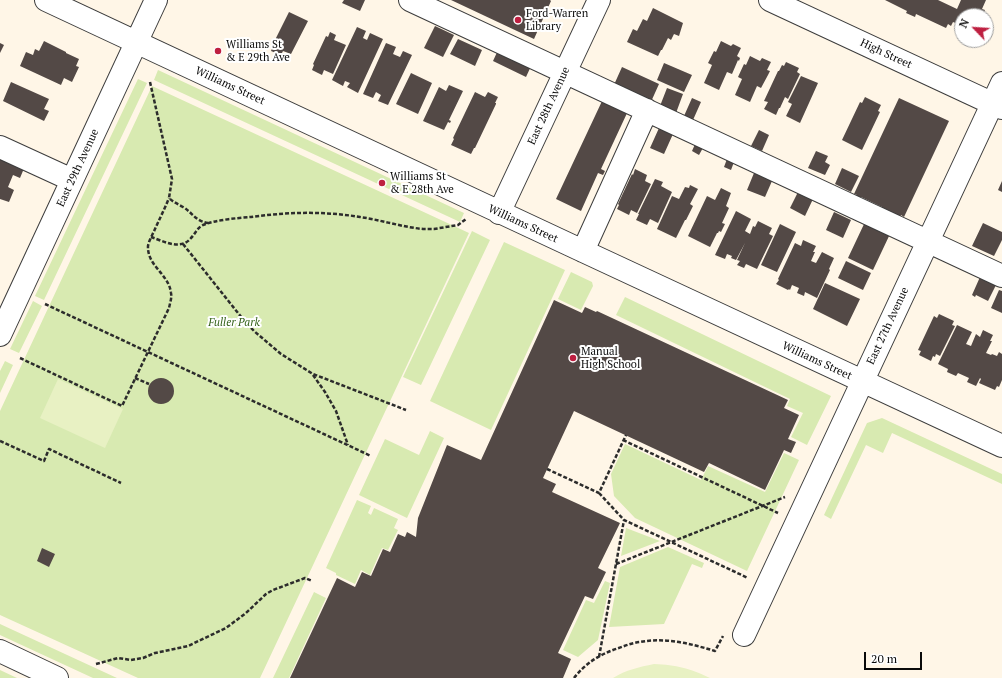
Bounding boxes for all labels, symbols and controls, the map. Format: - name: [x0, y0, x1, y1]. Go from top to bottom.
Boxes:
- place label: Ford-Warren Library: [526, 7, 588, 33]
- north arrow: [954, 8, 994, 48]
- marker: Ford-Warren Library: [513, 15, 523, 25]
- text: N: [956, 17, 972, 30]
- street label: High Street: [858, 36, 914, 72]
- place label: Williams St & E 29th Ave: [226, 38, 290, 64]
- marker: Williams St & E 29th Ave: [213, 46, 223, 56]
- street label: Williams Street: [193, 64, 267, 108]
- street label: East 28th Avenue: [525, 65, 573, 147]
- street label: East 29th Avenue: [54, 127, 102, 209]
- place label: Williams St & E 28th Ave: [390, 170, 454, 196]
- marker: Williams St & E 28th Ave: [377, 178, 387, 188]
- street label: Williams Street: [486, 202, 560, 246]
- street label: East 27th Avenue: [864, 285, 912, 367]
- park label: Fuller Park: [208, 316, 260, 330]
- street label: Williams Street: [780, 339, 854, 383]
- place label: Manual High School: [581, 345, 640, 371]
- marker: Manual High School: [568, 353, 578, 363]
- scale bar: [866, 644, 924, 670]
- text: 20 m: [871, 651, 897, 666]

